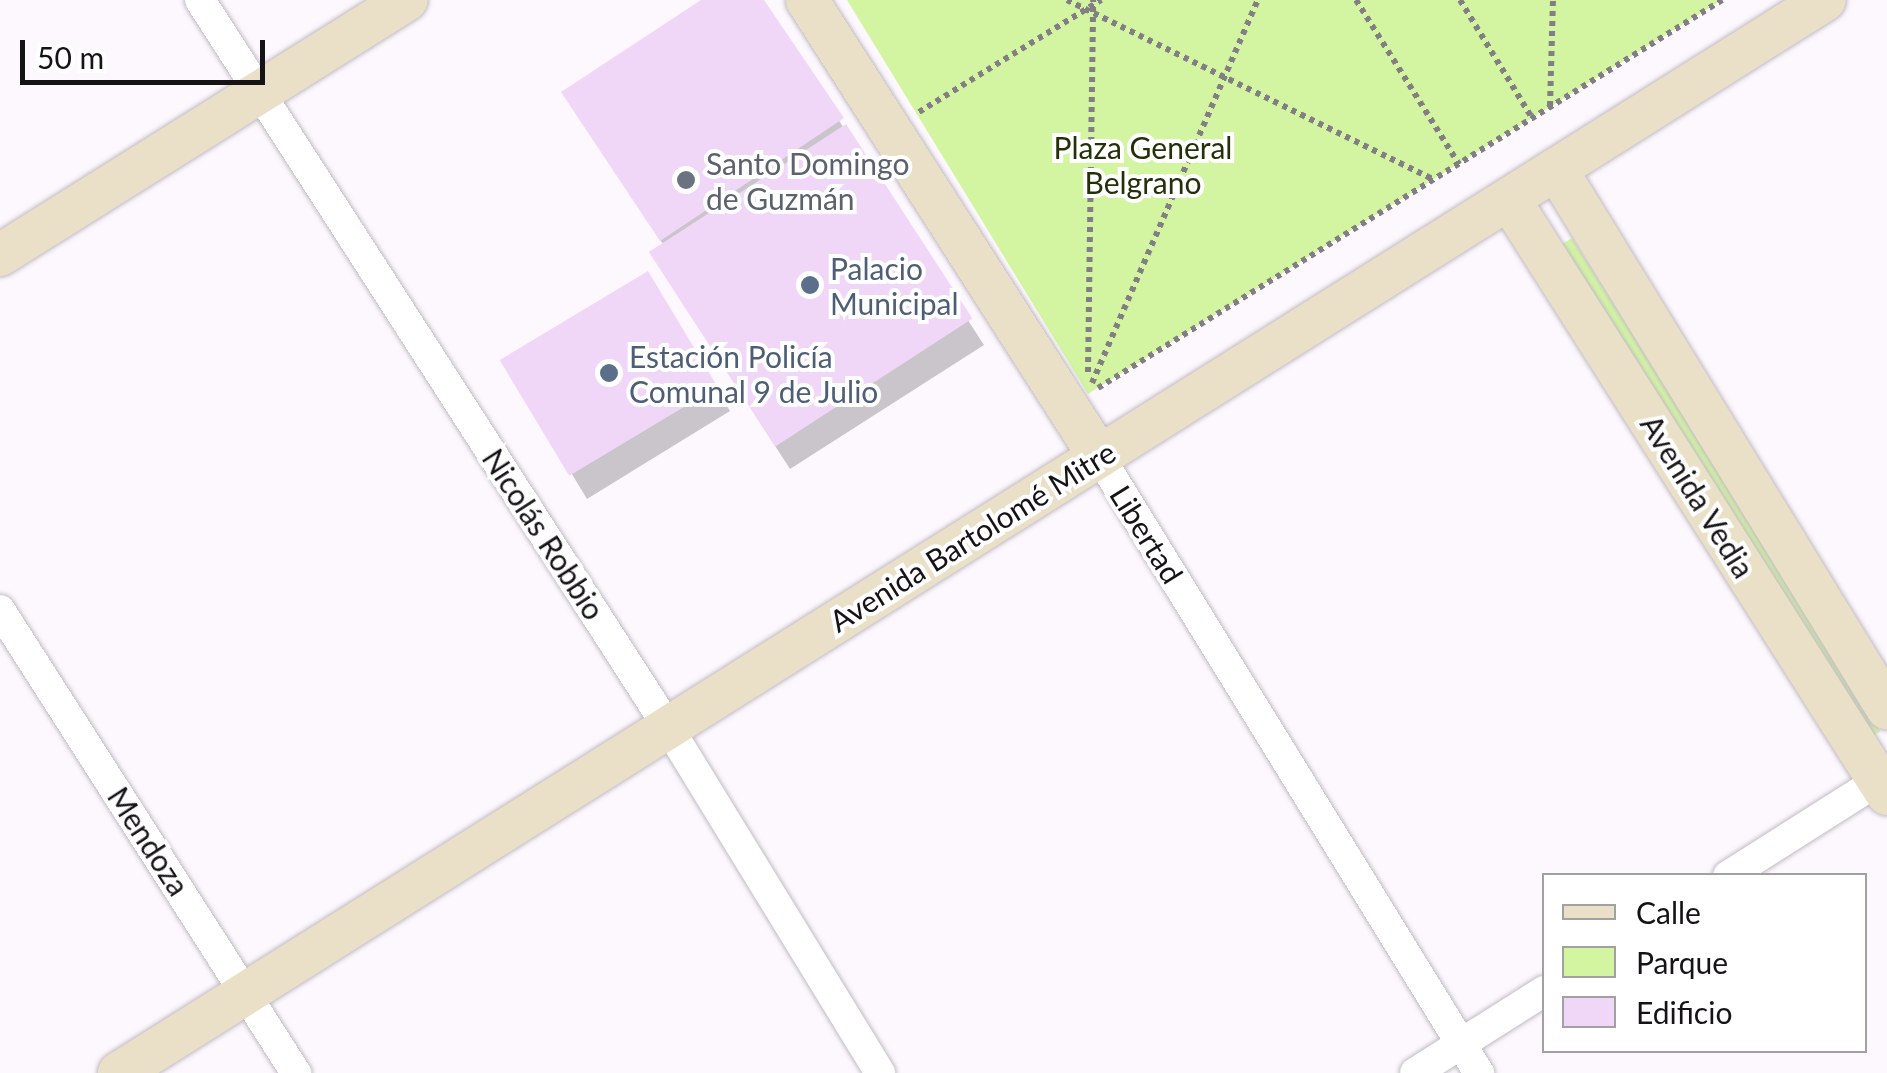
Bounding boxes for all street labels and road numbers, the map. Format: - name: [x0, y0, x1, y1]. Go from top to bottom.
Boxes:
- street label: Avenida Vedia: [1633, 408, 1763, 584]
- street label: Avenida Bartolomé Mitre: [823, 433, 1121, 639]
- street label: Nicolás Robbio: [475, 442, 613, 626]
- street label: Libertad: [1103, 478, 1191, 590]
- street label: Mendoza: [101, 780, 197, 902]

